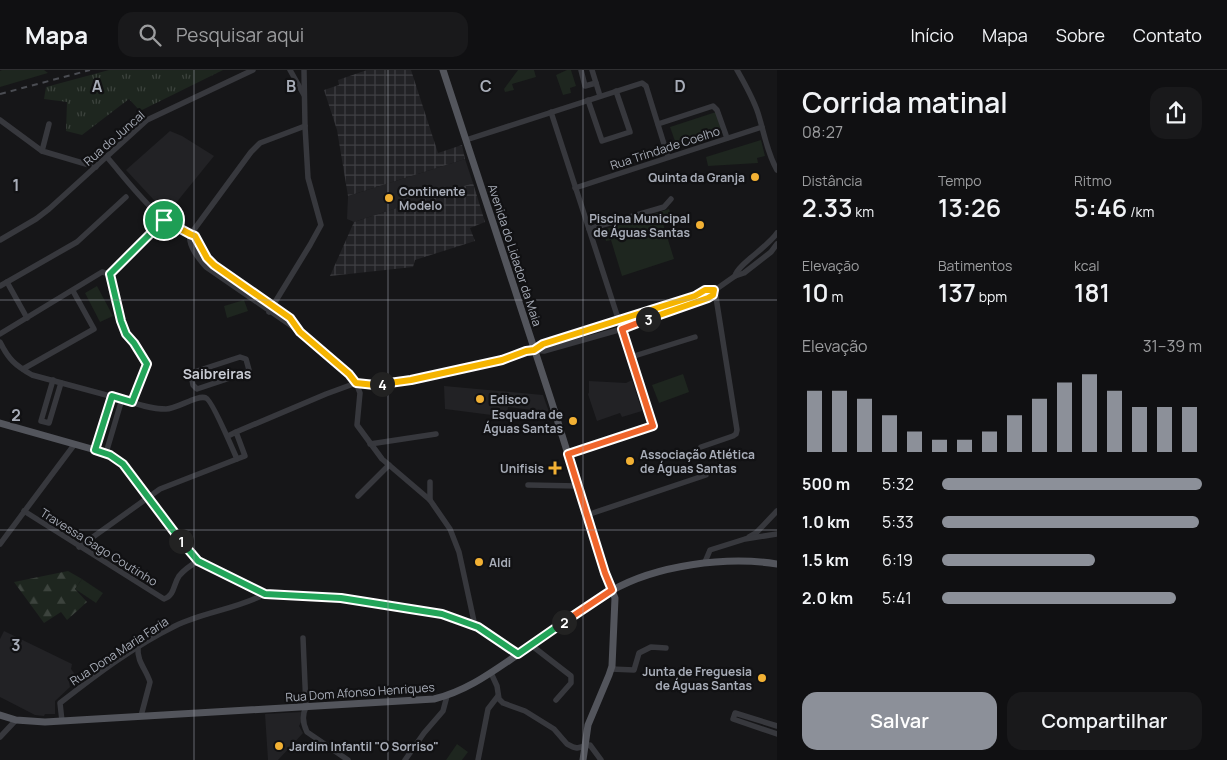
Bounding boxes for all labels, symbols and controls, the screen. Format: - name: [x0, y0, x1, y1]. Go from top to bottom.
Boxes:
- search box: [118, 12, 468, 57]
- text: Mapa: [25, 18, 88, 51]
- icon: search: [136, 21, 164, 49]
- text: Pesquisar aqui: [176, 22, 304, 48]
- text: Início: [910, 23, 954, 47]
- text: Mapa: [982, 23, 1028, 47]
- text: Sobre: [1056, 23, 1105, 47]
- text: Contato: [1133, 23, 1202, 47]
- text: A: [92, 75, 103, 97]
- text: B: [286, 75, 296, 97]
- text: C: [480, 75, 492, 97]
- text: D: [674, 75, 686, 97]
- text: Corrida matinal: [802, 83, 1008, 121]
- button: share: [1150, 87, 1202, 139]
- street label: Rua do Juncal: [80, 107, 148, 169]
- text: 08:27: [802, 121, 843, 143]
- street label: Rua Trindade Coelho: [608, 122, 722, 174]
- place label: Quinta da Granja: [648, 169, 745, 186]
- marker: Quinta da Granja: [749, 171, 761, 183]
- text: Distância: [802, 171, 862, 190]
- text: Tempo: [938, 171, 982, 190]
- text: Ritmo: [1074, 171, 1112, 190]
- text: 1: [12, 174, 20, 196]
- street label: Avenida do Lidador da Maia: [484, 182, 546, 328]
- place label: Continente Modelo: [399, 183, 465, 214]
- text: 2.33: [802, 190, 852, 225]
- text: 13:26: [938, 190, 1001, 225]
- text: 5:46: [1074, 190, 1127, 225]
- marker: Continente Modelo: [383, 192, 395, 204]
- pin: [143, 199, 185, 241]
- text: km: [852, 202, 874, 221]
- text: /km: [1127, 202, 1154, 221]
- icon: arrive: [150, 206, 178, 234]
- place label: Piscina Municipal de Águas Santas: [589, 210, 690, 241]
- marker: Piscina Municipal de Águas Santas: [694, 219, 706, 231]
- text: Elevação: [802, 256, 859, 275]
- text: Batimentos: [938, 256, 1012, 275]
- text: kcal: [1074, 256, 1100, 275]
- text: 10: [802, 275, 829, 310]
- text: 137: [938, 275, 976, 310]
- text: 181: [1074, 275, 1110, 310]
- text: m: [829, 287, 843, 306]
- text: bpm: [976, 287, 1007, 306]
- pin: 3: [636, 306, 660, 332]
- text: 3: [644, 310, 653, 329]
- text: Elevação: [802, 335, 868, 357]
- text: 31–39 m: [1143, 335, 1202, 357]
- district label: Saibreiras: [183, 364, 252, 383]
- pin: 4: [370, 372, 394, 396]
- text: 4: [378, 375, 387, 394]
- place label: Edisco: [490, 391, 528, 408]
- marker: Edisco: [474, 393, 486, 405]
- text: 2: [11, 404, 21, 426]
- place label: Esquadra de Águas Santas: [483, 406, 563, 437]
- marker: Esquadra de Águas Santas: [567, 415, 579, 427]
- place label: Associação Atlética de Águas Santas: [640, 446, 755, 477]
- marker: Associação Atlética de Águas Santas: [624, 455, 636, 467]
- place label: Unifisis: [500, 460, 544, 477]
- marker: Unifisis: [548, 461, 562, 475]
- text: 500 m: [802, 473, 850, 495]
- text: 5:32: [882, 473, 914, 495]
- street label: Travessa Gago Coutinho: [37, 504, 161, 590]
- text: 1.0 km: [802, 511, 850, 533]
- text: 5:33: [882, 511, 914, 533]
- pin: 1: [168, 528, 194, 554]
- text: 1: [178, 532, 185, 551]
- text: 1.5 km: [802, 549, 849, 571]
- text: 6:19: [882, 549, 913, 571]
- place label: Aldi: [489, 554, 511, 571]
- marker: Aldi: [473, 556, 485, 568]
- text: 2.0 km: [802, 587, 853, 609]
- text: 5:41: [882, 587, 912, 609]
- pin: 2: [552, 610, 576, 634]
- street label: Rua Dona Maria Faria: [66, 613, 172, 689]
- text: 2: [560, 613, 569, 632]
- text: 3: [11, 634, 21, 656]
- place label: Junta de Freguesia de Águas Santas: [642, 663, 752, 694]
- marker: Junta de Freguesia de Águas Santas: [756, 672, 768, 684]
- street label: Rua Dom Afonso Henriques: [285, 678, 435, 706]
- button: Salvar: [802, 692, 997, 750]
- button: Compartilhar: [1007, 692, 1202, 750]
- place label: Jardim Infantil "O Sorriso": [289, 738, 439, 755]
- marker: Jardim Infantil "O Sorriso": [273, 740, 285, 752]

